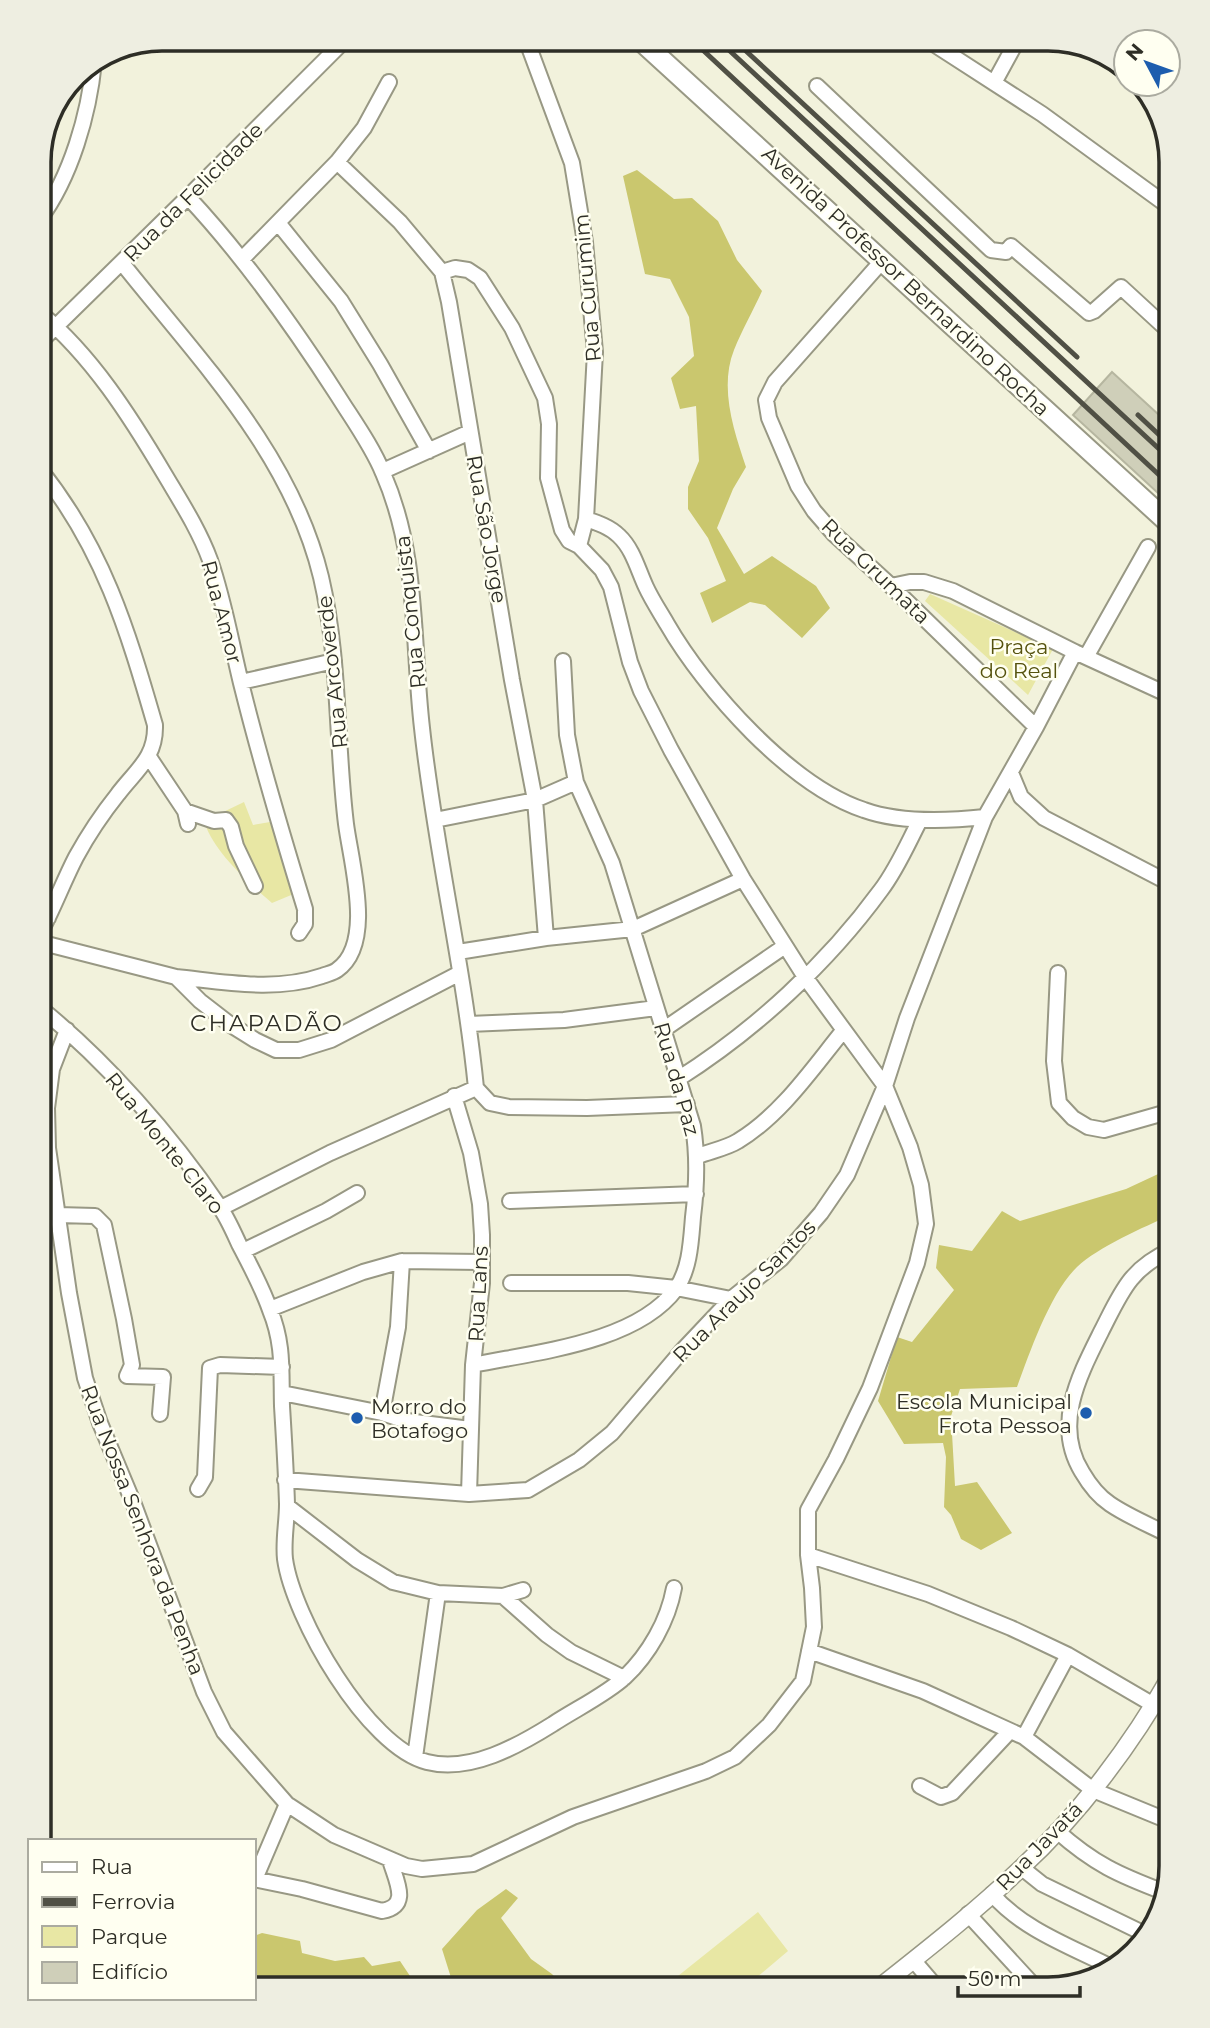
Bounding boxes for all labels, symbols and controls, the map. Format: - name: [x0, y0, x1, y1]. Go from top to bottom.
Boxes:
- north arrow: [1112, 28, 1182, 98]
- text: N: [1121, 39, 1148, 66]
- street label: Rua da Felicidade: [118, 117, 268, 267]
- street label: Avenida Professor Bernardino Rocha: [757, 141, 1055, 421]
- street label: Rua Curumim: [568, 213, 606, 363]
- street label: Rua São Jorge: [462, 453, 512, 605]
- street label: Rua Grumata: [817, 513, 935, 629]
- street label: Rua Conquista: [390, 534, 430, 690]
- street label: Rua Amor: [196, 558, 248, 666]
- street label: Rua Arcoverde: [312, 594, 352, 750]
- park label: Praça do Real: [980, 634, 1058, 683]
- district label: CHAPADÃO: [190, 1009, 344, 1037]
- street label: Rua da Paz: [649, 1019, 705, 1139]
- street label: Rua Monte Claro: [100, 1067, 230, 1219]
- street label: Rua Araujo Santos: [667, 1214, 821, 1368]
- street label: Rua Lans: [463, 1245, 493, 1343]
- street label: Rua Nossa Senhora da Penha: [76, 1381, 210, 1679]
- place label: Escola Municipal Frota Pessoa: [896, 1389, 1072, 1438]
- place label: Morro do Botafogo: [371, 1394, 468, 1443]
- marker: Escola Municipal Frota Pessoa: [1078, 1405, 1094, 1421]
- marker: Morro do Botafogo: [349, 1410, 365, 1426]
- street label: Rua Javatá: [990, 1796, 1088, 1896]
- legend: [28, 1839, 256, 2000]
- text: Rua: [91, 1854, 133, 1879]
- text: Ferrovia: [91, 1889, 175, 1914]
- text: Parque: [91, 1924, 167, 1949]
- scale bar: [958, 1954, 1080, 1998]
- text: Edifício: [91, 1959, 168, 1984]
- text: 50 m: [968, 1966, 1022, 1991]

